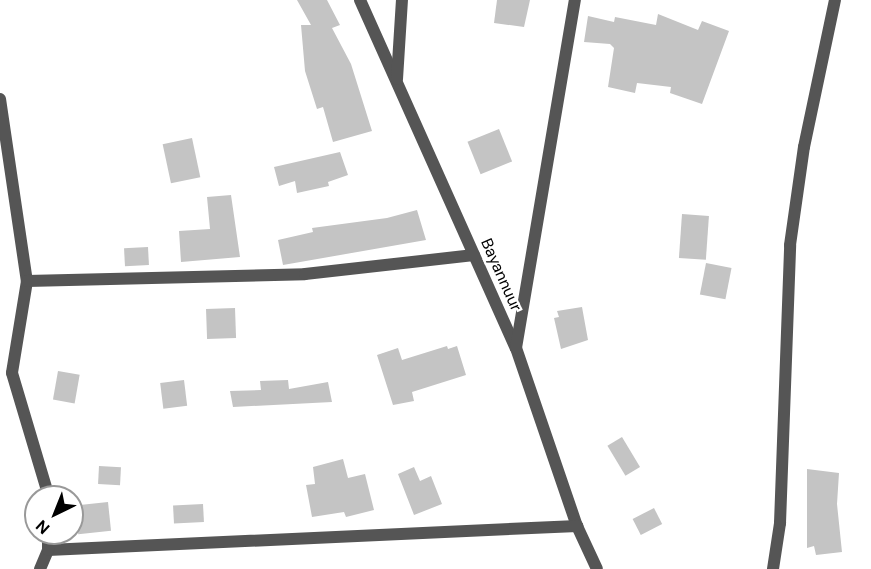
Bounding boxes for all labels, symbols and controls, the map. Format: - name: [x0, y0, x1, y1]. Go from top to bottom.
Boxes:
- street label: Bayannuur: [476, 236, 526, 314]
- north arrow: [24, 485, 84, 545]
- text: N: [31, 515, 54, 539]

